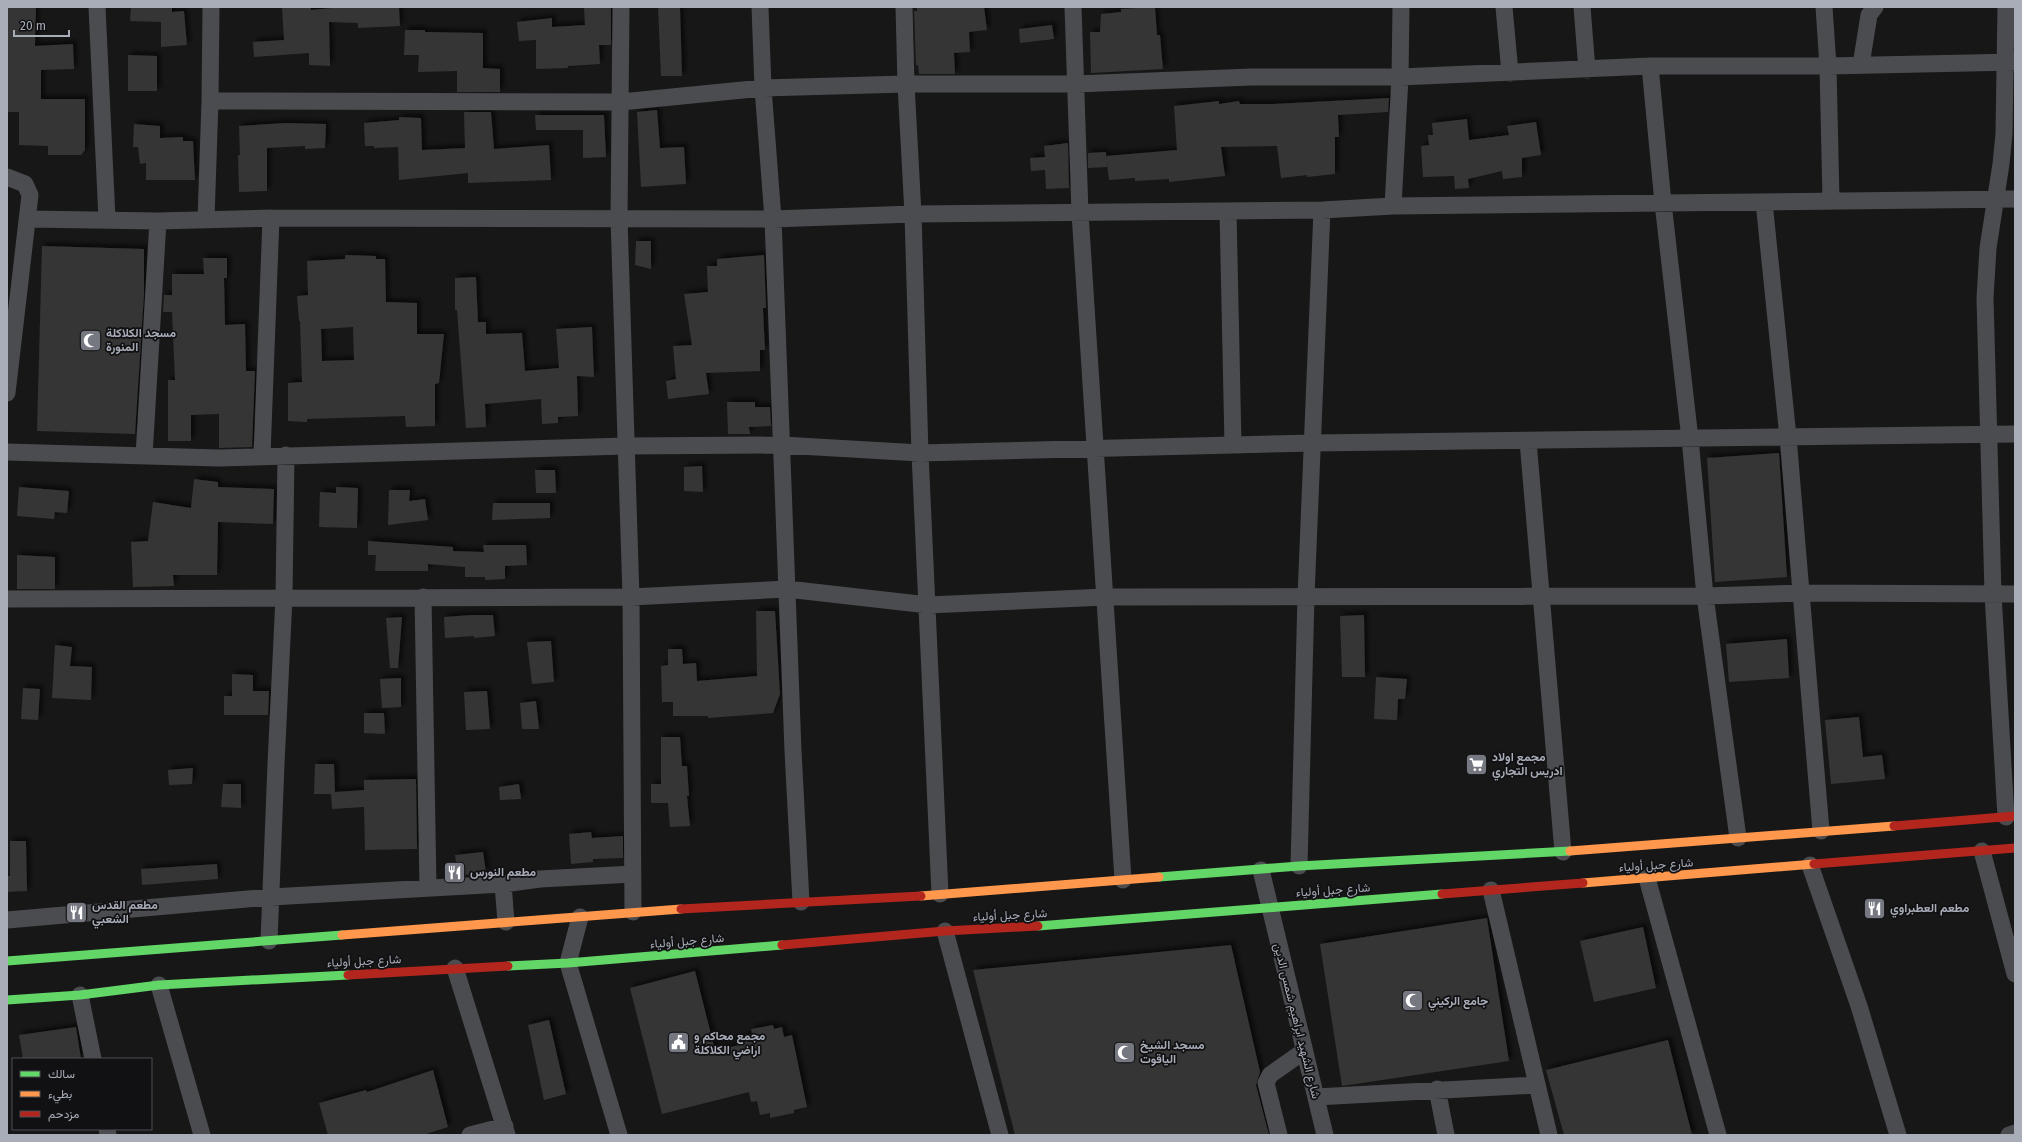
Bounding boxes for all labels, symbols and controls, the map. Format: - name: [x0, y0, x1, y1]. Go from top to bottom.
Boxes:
- scale bar: [14, 12, 69, 38]
- text: 20 m: [20, 19, 46, 33]
- place label: مسجد الكلاكلة المنورة: [106, 326, 176, 355]
- mosque icon: مسجد الكلاكلة المنورة: [77, 327, 103, 353]
- place label: مجمع اولاد ادريس التجاري: [1492, 750, 1563, 781]
- supermarket icon: مجمع اولاد ادريس التجاري: [1464, 751, 1490, 777]
- street label: شارع جبل أولياء: [1618, 855, 1694, 877]
- restaurant icon: مطعم النورس: [441, 859, 467, 885]
- place label: مطعم النورس: [470, 865, 537, 880]
- street label: شارع جبل أولياء: [1295, 880, 1371, 902]
- restaurant icon: مطعم العطبراوي: [1862, 895, 1888, 921]
- place label: مطعم القدس الشعبي: [92, 898, 158, 929]
- restaurant icon: مطعم القدس الشعبي: [63, 899, 89, 925]
- place label: مطعم العطبراوي: [1890, 901, 1970, 918]
- street label: شارع جبل أولياء: [972, 906, 1048, 926]
- street label: شارع جبل أولياء: [649, 931, 725, 953]
- street label: شارع الشهيد ابراهيم شمس الدين: [1269, 942, 1323, 1101]
- street label: شارع جبل أولياء: [326, 952, 402, 972]
- mosque icon: جامع الركيني: [1400, 988, 1426, 1014]
- place label: جامع الركيني: [1428, 994, 1488, 1011]
- place label: مجمع محاكم و اراضي الكلاكلة: [694, 1029, 766, 1060]
- public building icon: مجمع محاكم و اراضي الكلاكلة: [665, 1030, 691, 1056]
- place label: مسجد الشيخ الياقوت: [1140, 1038, 1205, 1067]
- mosque icon: مسجد الشيخ الياقوت: [1112, 1039, 1138, 1065]
- legend: [12, 1058, 152, 1130]
- text: سالك: [48, 1067, 75, 1081]
- text: بطيء: [48, 1087, 72, 1104]
- text: مزدحم: [48, 1107, 79, 1122]

